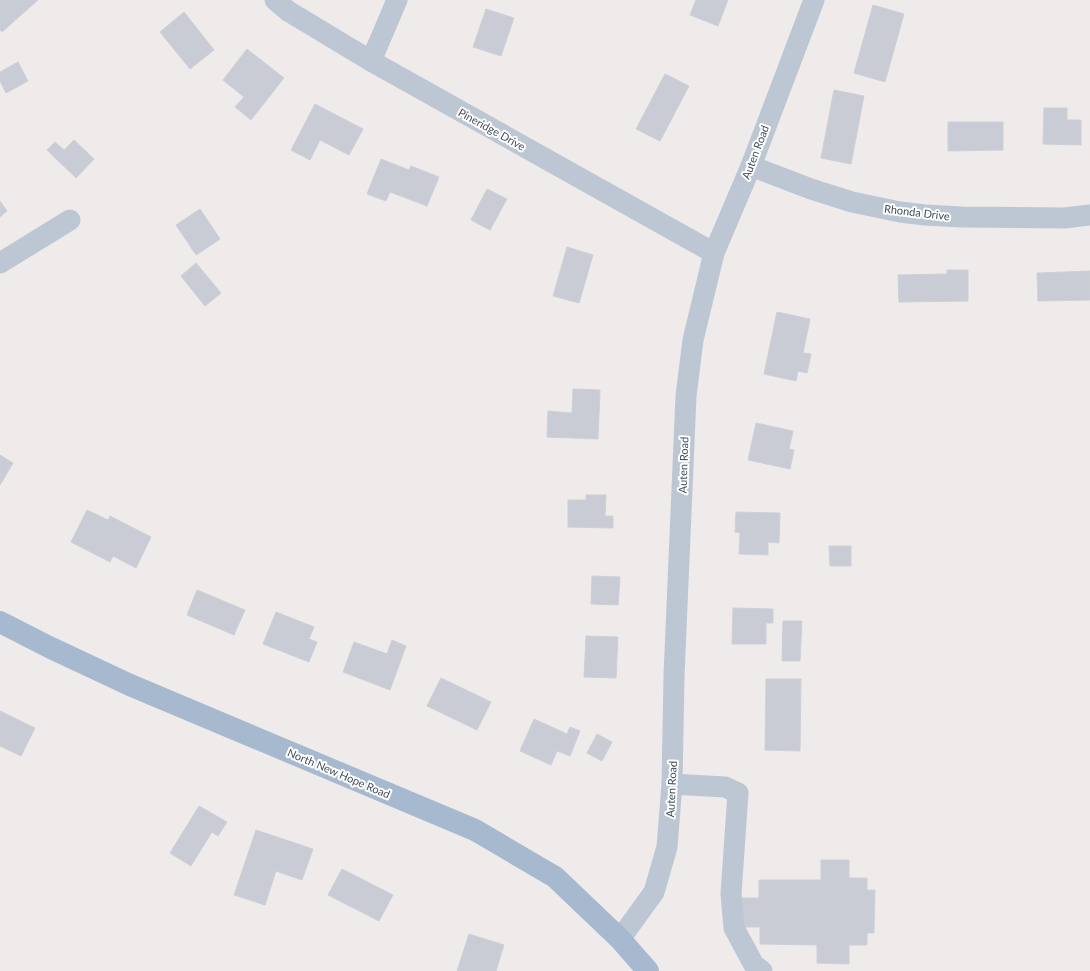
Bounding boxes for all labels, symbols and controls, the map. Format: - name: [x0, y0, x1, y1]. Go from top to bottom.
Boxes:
- street label: Pineridge Drive: [456, 105, 528, 153]
- street label: Auten Road: [739, 123, 771, 181]
- street label: Rhonda Drive: [883, 202, 951, 222]
- street label: Auten Road: [676, 437, 690, 493]
- street label: North New Hope Road: [286, 745, 392, 801]
- street label: Auten Road: [663, 760, 679, 818]

